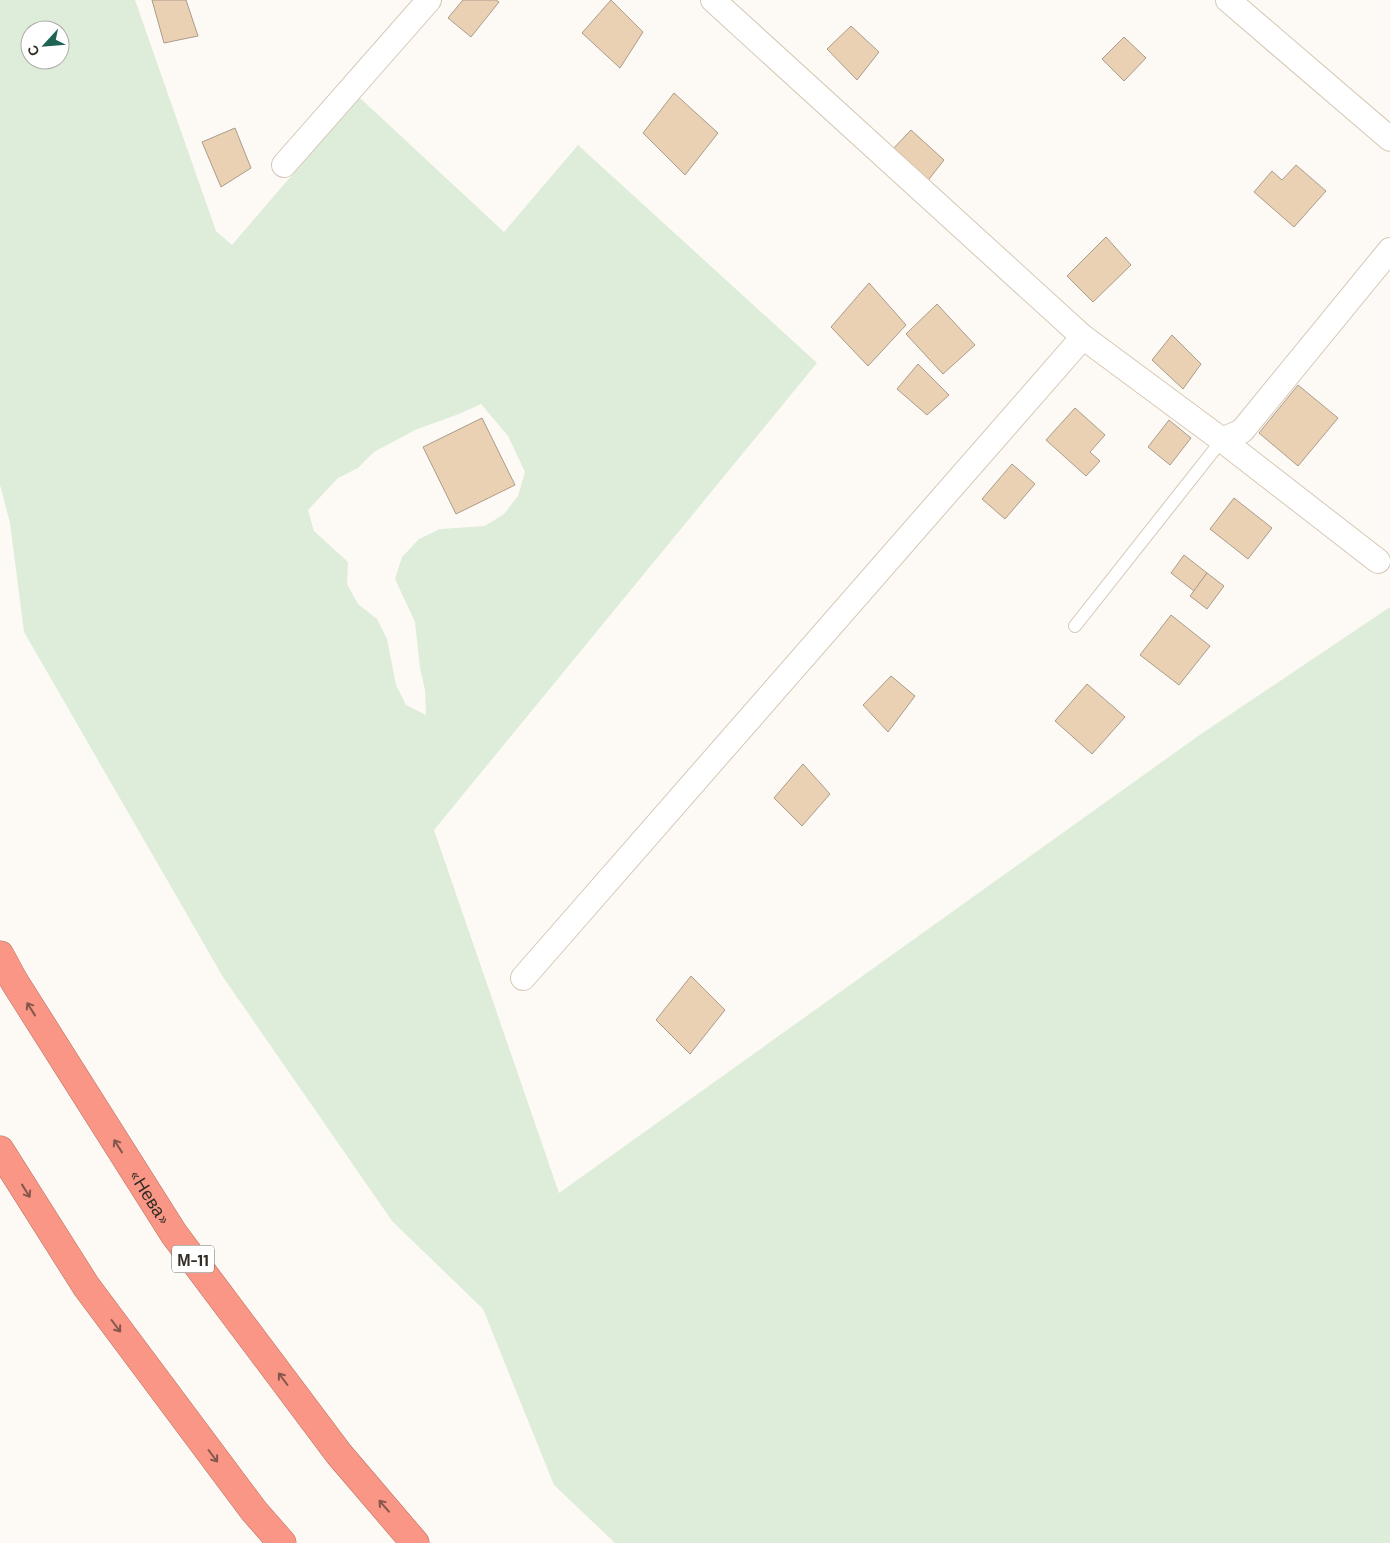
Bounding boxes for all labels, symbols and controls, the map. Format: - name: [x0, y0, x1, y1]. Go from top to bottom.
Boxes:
- north arrow: [20, 20, 70, 70]
- text: С: [23, 43, 43, 59]
- one-way arrow: [26, 1002, 36, 1016]
- one-way arrow: [113, 1140, 123, 1154]
- street label: «Нева»: [125, 1165, 176, 1229]
- one-way arrow: [21, 1184, 31, 1198]
- road number: М-11: [172, 1246, 214, 1272]
- one-way arrow: [111, 1319, 122, 1332]
- one-way arrow: [277, 1373, 288, 1386]
- one-way arrow: [208, 1449, 219, 1462]
- one-way arrow: [378, 1500, 389, 1513]

